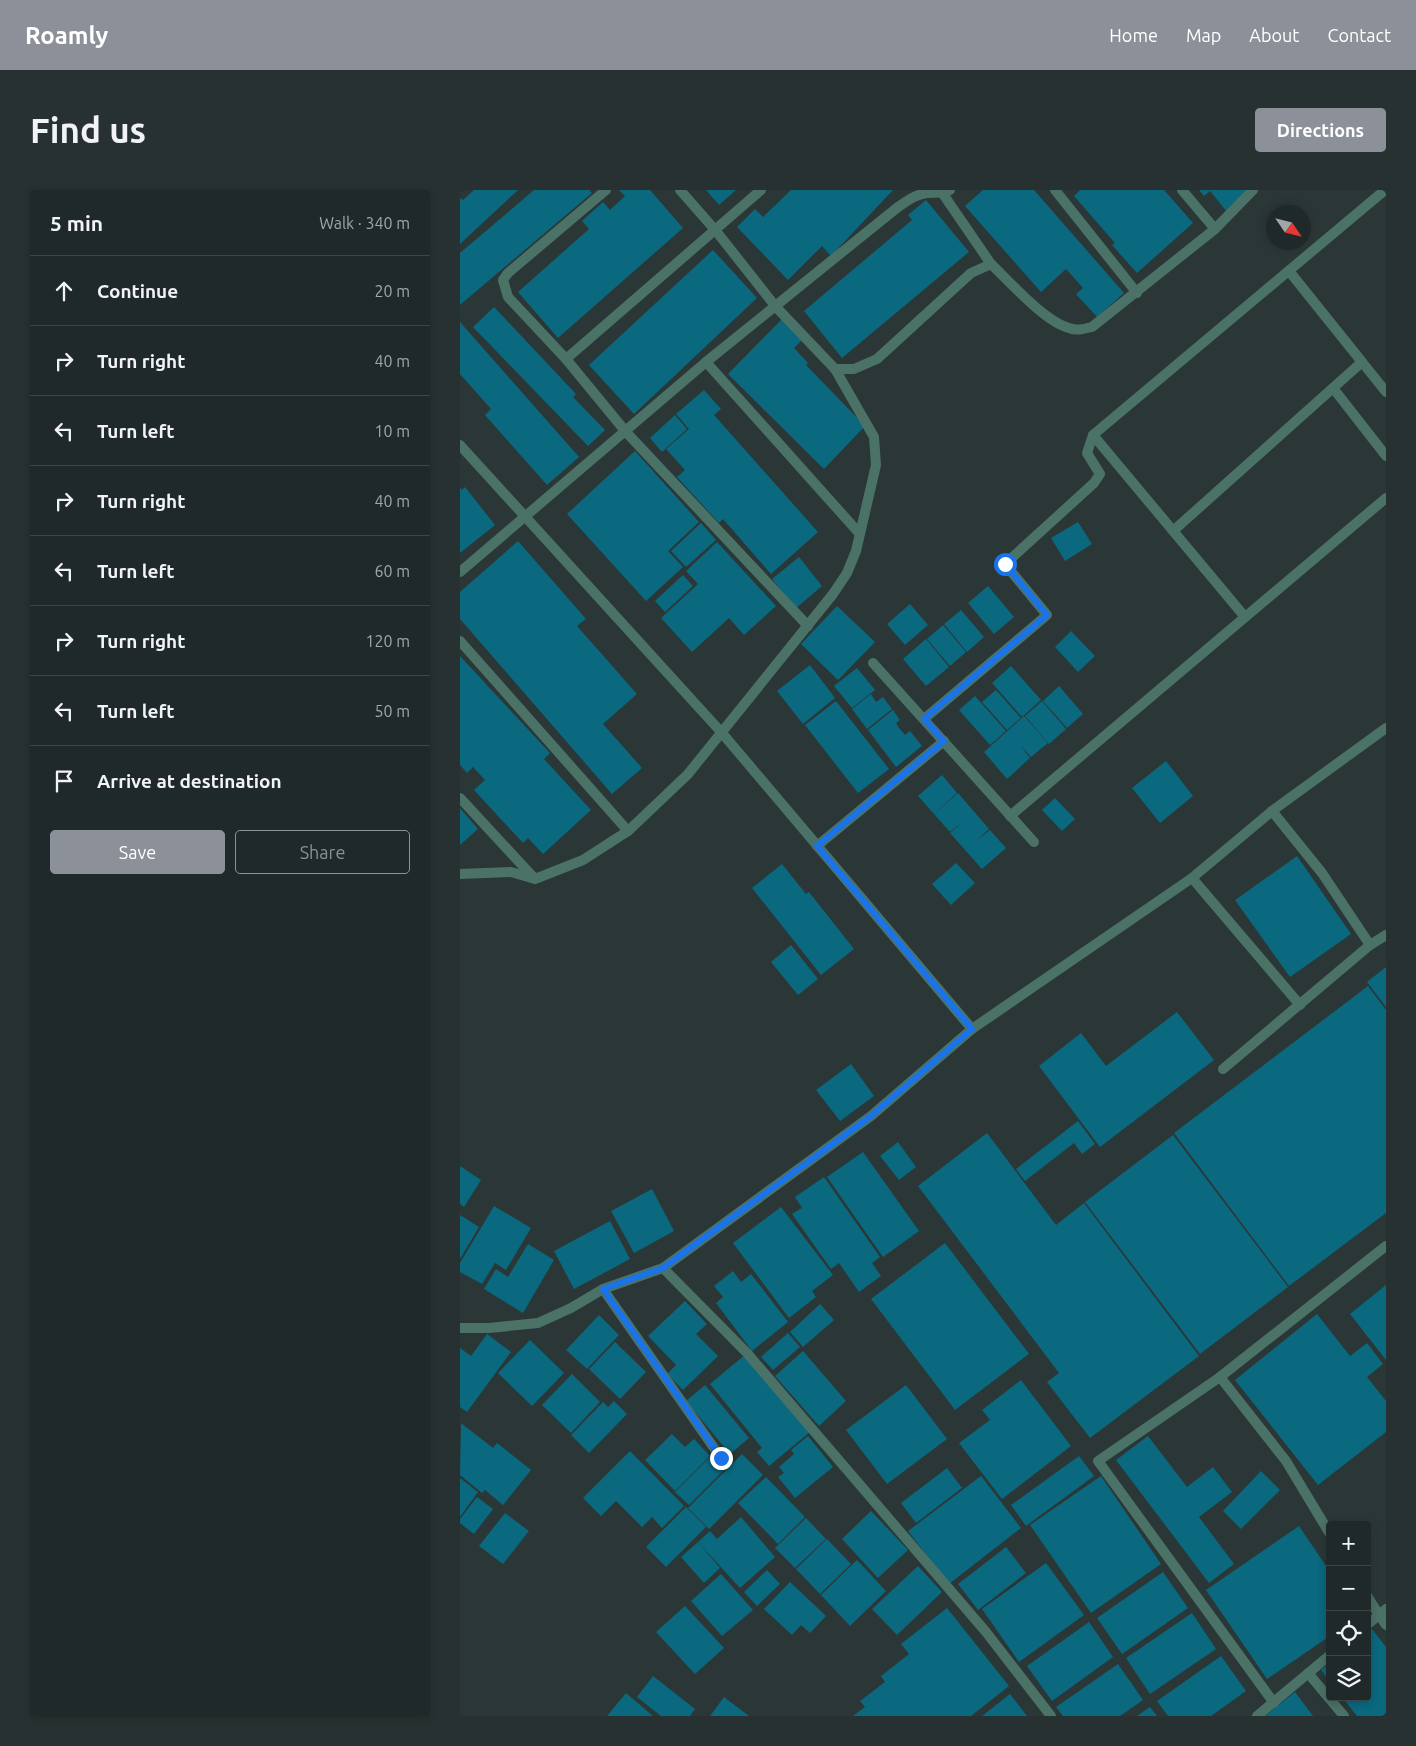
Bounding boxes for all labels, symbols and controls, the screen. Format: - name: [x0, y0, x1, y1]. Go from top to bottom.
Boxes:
- text: Roamly: [25, 22, 108, 49]
- text: Home: [1109, 25, 1158, 45]
- text: Map: [1186, 25, 1221, 45]
- text: About: [1249, 25, 1299, 45]
- text: Contact: [1327, 25, 1391, 45]
- button: Directions: [1255, 108, 1386, 152]
- text: Find us: [30, 110, 146, 150]
- north arrow: [1266, 205, 1311, 250]
- text: 5 min: [50, 211, 103, 235]
- text: Walk · 340 m: [319, 214, 410, 232]
- icon: ahead: [50, 277, 78, 305]
- text: Continue: [97, 280, 178, 302]
- text: 20 m: [374, 282, 410, 300]
- icon: right: [50, 347, 78, 375]
- text: Turn right: [97, 350, 185, 372]
- text: 40 m: [374, 352, 410, 370]
- icon: left: [50, 417, 78, 445]
- text: Turn left: [97, 420, 175, 442]
- text: 10 m: [374, 422, 410, 440]
- icon: right: [50, 487, 78, 515]
- text: Turn right: [97, 490, 185, 512]
- text: 40 m: [374, 492, 410, 510]
- route start: [994, 553, 1017, 576]
- icon: left: [50, 557, 78, 585]
- text: Turn left: [97, 560, 175, 582]
- text: 60 m: [374, 562, 410, 580]
- icon: right: [50, 627, 78, 655]
- text: Turn right: [97, 630, 185, 652]
- text: 120 m: [365, 632, 410, 650]
- icon: left: [50, 697, 78, 725]
- text: Turn left: [97, 700, 175, 722]
- text: 50 m: [374, 702, 410, 720]
- icon: arrive: [50, 767, 78, 795]
- text: Arrive at destination: [97, 770, 282, 792]
- button: Save: [50, 830, 225, 874]
- button: Share: [235, 830, 410, 874]
- route end: [710, 1447, 733, 1470]
- map controls: [1326, 1521, 1371, 1701]
- button: +: [1326, 1521, 1371, 1566]
- button: −: [1326, 1566, 1371, 1611]
- button: locate: [1326, 1611, 1371, 1656]
- button: layers: [1326, 1656, 1371, 1701]

